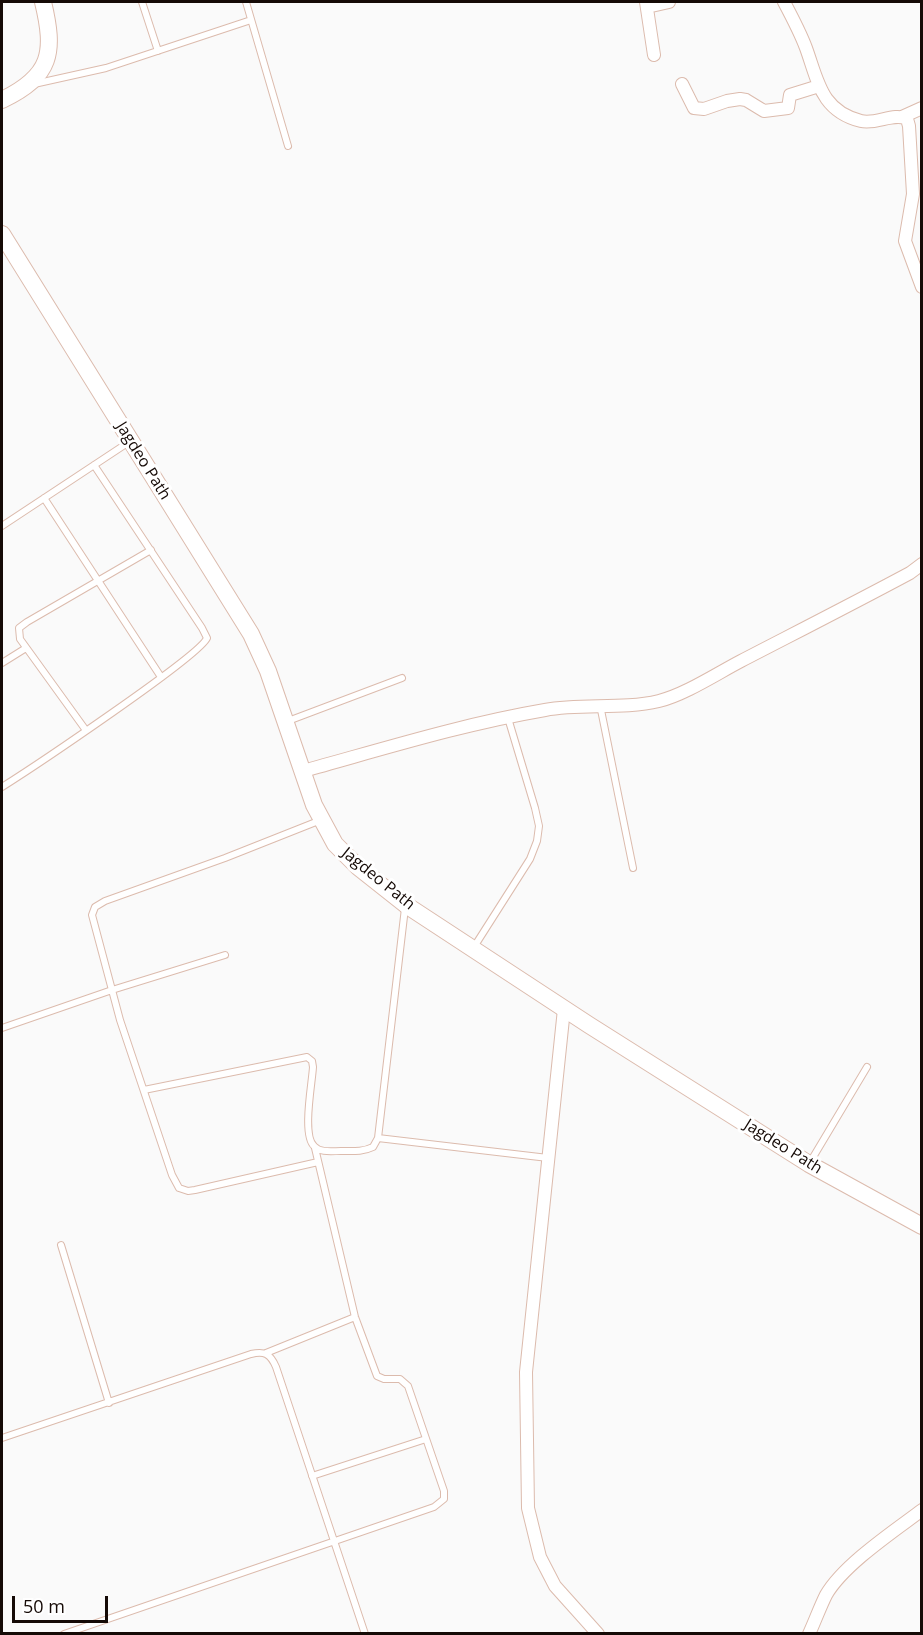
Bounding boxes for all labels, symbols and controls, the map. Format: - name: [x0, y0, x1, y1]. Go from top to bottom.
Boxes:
- street label: Jagdeo Path: [111, 418, 175, 504]
- street label: Jagdeo Path: [338, 844, 418, 914]
- street label: Jagdeo Path: [740, 1115, 826, 1179]
- scale bar: [15, 1584, 111, 1622]
- text: 50 m: [23, 1594, 65, 1618]

